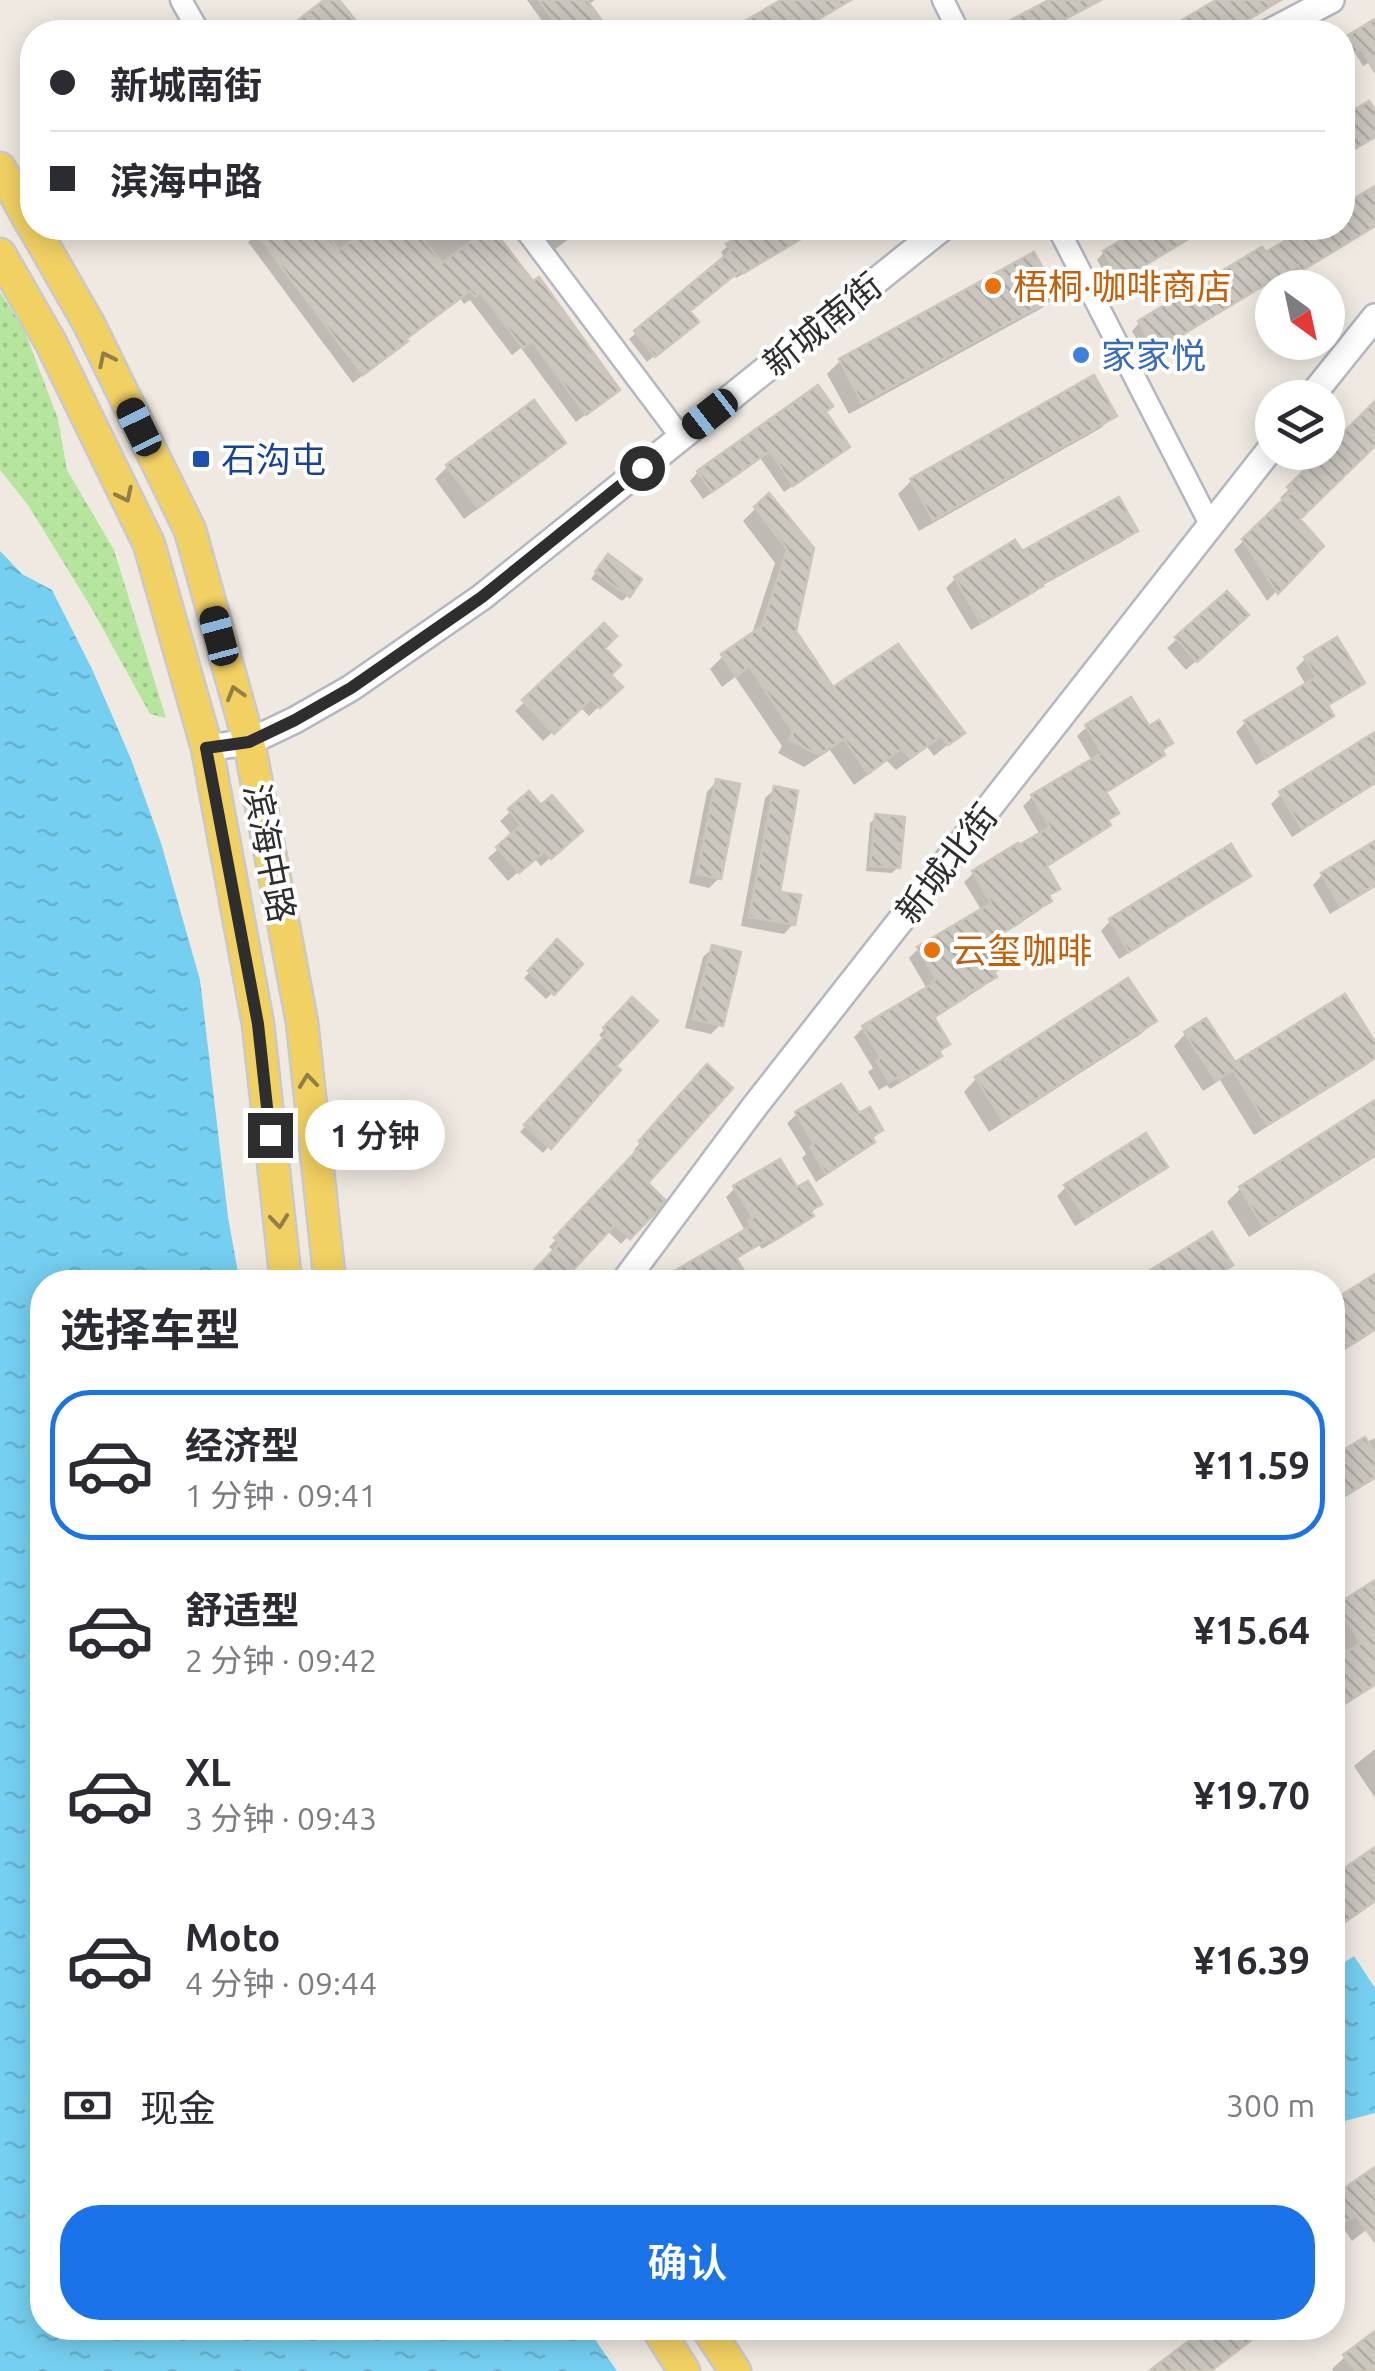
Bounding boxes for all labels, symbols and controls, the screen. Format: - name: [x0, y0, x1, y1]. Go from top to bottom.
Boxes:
- text: 新城南街: [110, 64, 262, 106]
- text: 滨海中路: [110, 160, 262, 202]
- street label: 新城南街: [755, 264, 889, 384]
- place label: 梧桐·咖啡商店: [1013, 266, 1232, 306]
- north arrow: [1255, 270, 1345, 360]
- map controls: [1255, 270, 1345, 470]
- marker: 梧桐·咖啡商店: [982, 275, 1004, 297]
- place label: 家家悦: [1101, 335, 1206, 375]
- marker: 家家悦: [1070, 344, 1092, 366]
- one-way arrow: [98, 351, 118, 369]
- button: layers: [1255, 380, 1345, 470]
- car: [677, 384, 743, 444]
- car: [112, 393, 166, 461]
- place label: 石沟屯: [221, 439, 326, 479]
- route start: [620, 446, 665, 491]
- marker: 石沟屯: [190, 448, 212, 470]
- one-way arrow: [113, 485, 133, 503]
- car: [197, 603, 241, 669]
- one-way arrow: [226, 685, 247, 702]
- street label: 滨海中路: [237, 780, 303, 926]
- street label: 新城北街: [887, 796, 1005, 930]
- place label: 云玺咖啡: [952, 930, 1092, 970]
- marker: 云玺咖啡: [921, 939, 943, 961]
- one-way arrow: [298, 1073, 319, 1089]
- callout: 1 分钟: [305, 1100, 445, 1170]
- route end: [248, 1113, 293, 1158]
- text: 1 分钟: [330, 1117, 420, 1153]
- one-way arrow: [268, 1214, 289, 1230]
- text: 选择车型: [60, 1304, 240, 1355]
- icon: car: [65, 1420, 155, 1510]
- text: 经济型: [185, 1424, 299, 1466]
- text: ¥11.59: [1193, 1444, 1310, 1486]
- text: 1 分钟 · 09:41: [185, 1477, 377, 1513]
- icon: car: [65, 1585, 155, 1675]
- text: 舒适型: [185, 1589, 299, 1631]
- text: ¥15.64: [1193, 1609, 1310, 1651]
- text: 2 分钟 · 09:42: [185, 1642, 377, 1678]
- icon: car: [65, 1750, 155, 1840]
- text: XL: [185, 1751, 231, 1793]
- text: ¥19.70: [1193, 1774, 1310, 1816]
- text: 3 分钟 · 09:43: [185, 1800, 377, 1836]
- icon: car: [65, 1915, 155, 2005]
- text: Moto: [185, 1916, 280, 1958]
- text: ¥16.39: [1193, 1939, 1310, 1981]
- text: 4 分钟 · 09:44: [185, 1965, 377, 2001]
- icon: cash: [60, 2078, 115, 2133]
- text: 现金: [140, 2087, 216, 2129]
- text: 300 m: [1226, 2087, 1315, 2123]
- button: 确认: [60, 2205, 1315, 2320]

